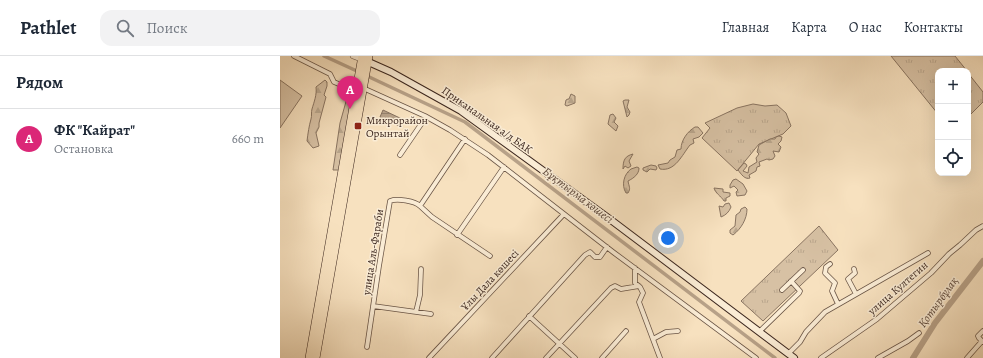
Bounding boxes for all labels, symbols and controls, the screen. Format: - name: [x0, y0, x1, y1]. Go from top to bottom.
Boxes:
- search box: [100, 10, 380, 46]
- text: Pathlet: [20, 15, 76, 41]
- icon: search: [114, 17, 136, 39]
- text: Поиск: [146, 18, 187, 38]
- text: Главная: [722, 18, 769, 37]
- text: Карта: [791, 18, 827, 37]
- text: О нас: [849, 18, 882, 37]
- text: Контакты: [904, 18, 963, 37]
- map controls: [935, 68, 971, 176]
- button: +: [935, 68, 971, 104]
- text: Рядом: [16, 71, 63, 94]
- pin: A: [337, 76, 363, 109]
- street label: Приканальная а/д БАК: [439, 83, 535, 157]
- button: −: [935, 104, 971, 140]
- place label: Микрорайон Орынтай: [366, 113, 428, 141]
- text: ФК "Кайрат": [54, 120, 135, 140]
- marker: Микрорайон Орынтай: [353, 121, 363, 131]
- text: A: [25, 130, 33, 147]
- text: 660 m: [232, 130, 264, 147]
- text: Остановка: [54, 140, 113, 157]
- button: locate: [935, 140, 971, 176]
- water label: Бұқтырма көшесі: [539, 163, 617, 227]
- street label: улица Аль-Фараби: [359, 208, 387, 297]
- your location: [658, 228, 678, 248]
- street label: Ұлы Дала көшесі: [457, 246, 522, 315]
- street label: улица Култегин: [864, 258, 931, 319]
- water label: Қотырбұлақ: [914, 273, 962, 331]

